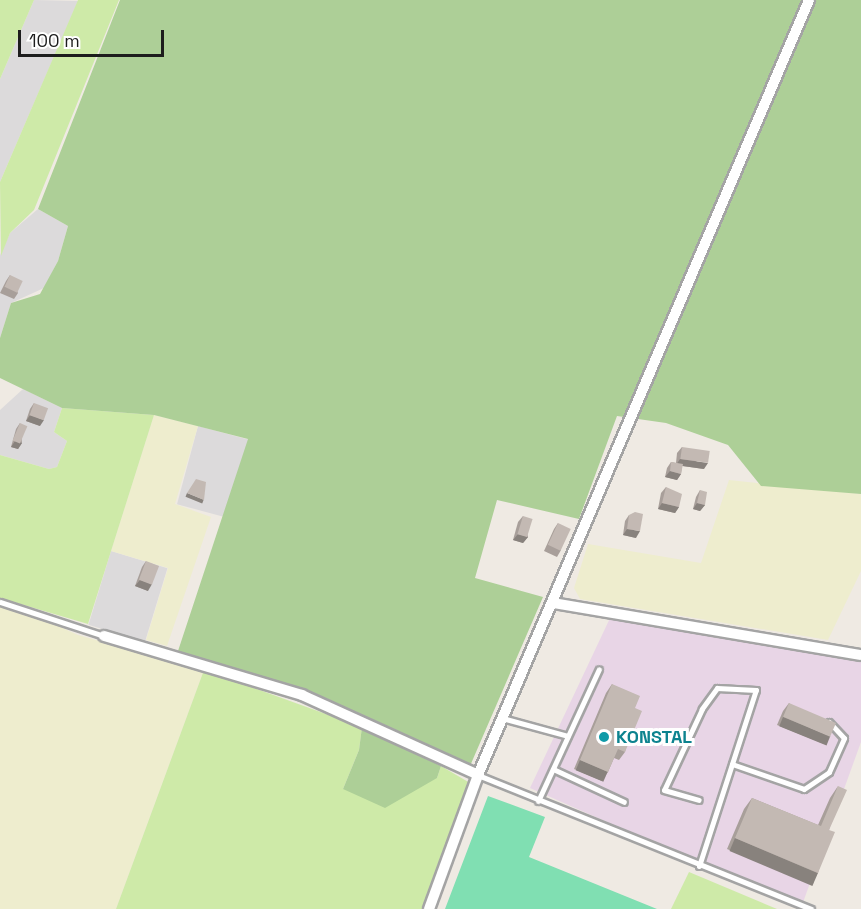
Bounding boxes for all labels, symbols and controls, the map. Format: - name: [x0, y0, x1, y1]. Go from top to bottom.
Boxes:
- scale bar: [21, 18, 166, 56]
- text: 100 m: [29, 29, 80, 52]
- place label: KONSTAL: [616, 726, 692, 748]
- marker: KONSTAL: [597, 730, 611, 744]

